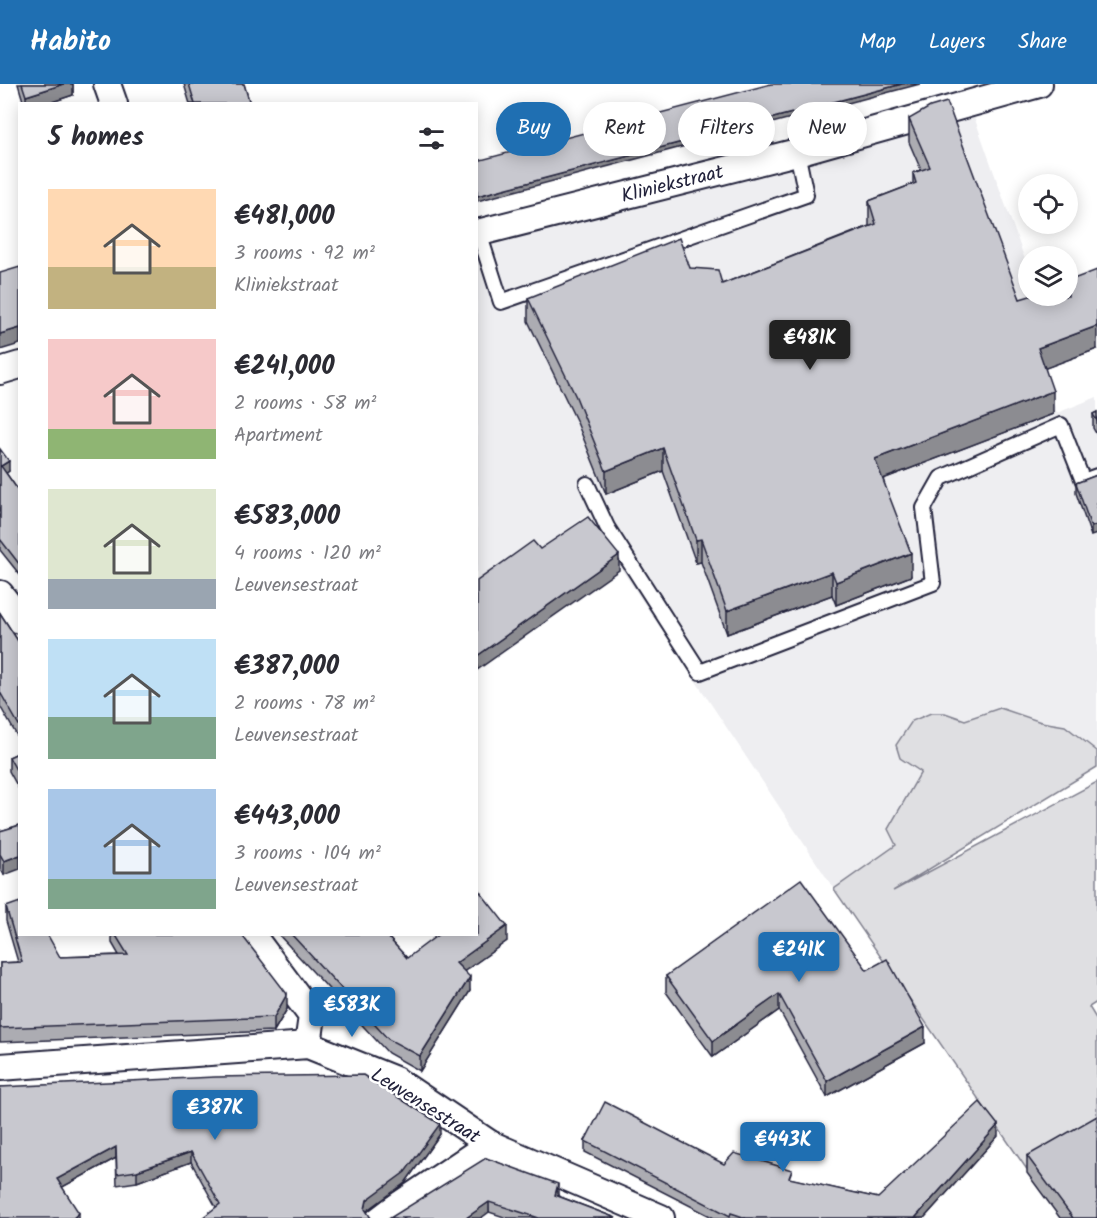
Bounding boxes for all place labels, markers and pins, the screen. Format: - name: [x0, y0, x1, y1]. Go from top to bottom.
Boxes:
- pin: €481K: [768, 320, 852, 371]
- pin: €241K: [757, 932, 841, 983]
- pin: €583K: [310, 987, 394, 1038]
- pin: €387K: [173, 1090, 257, 1141]
- pin: €443K: [741, 1122, 825, 1173]

